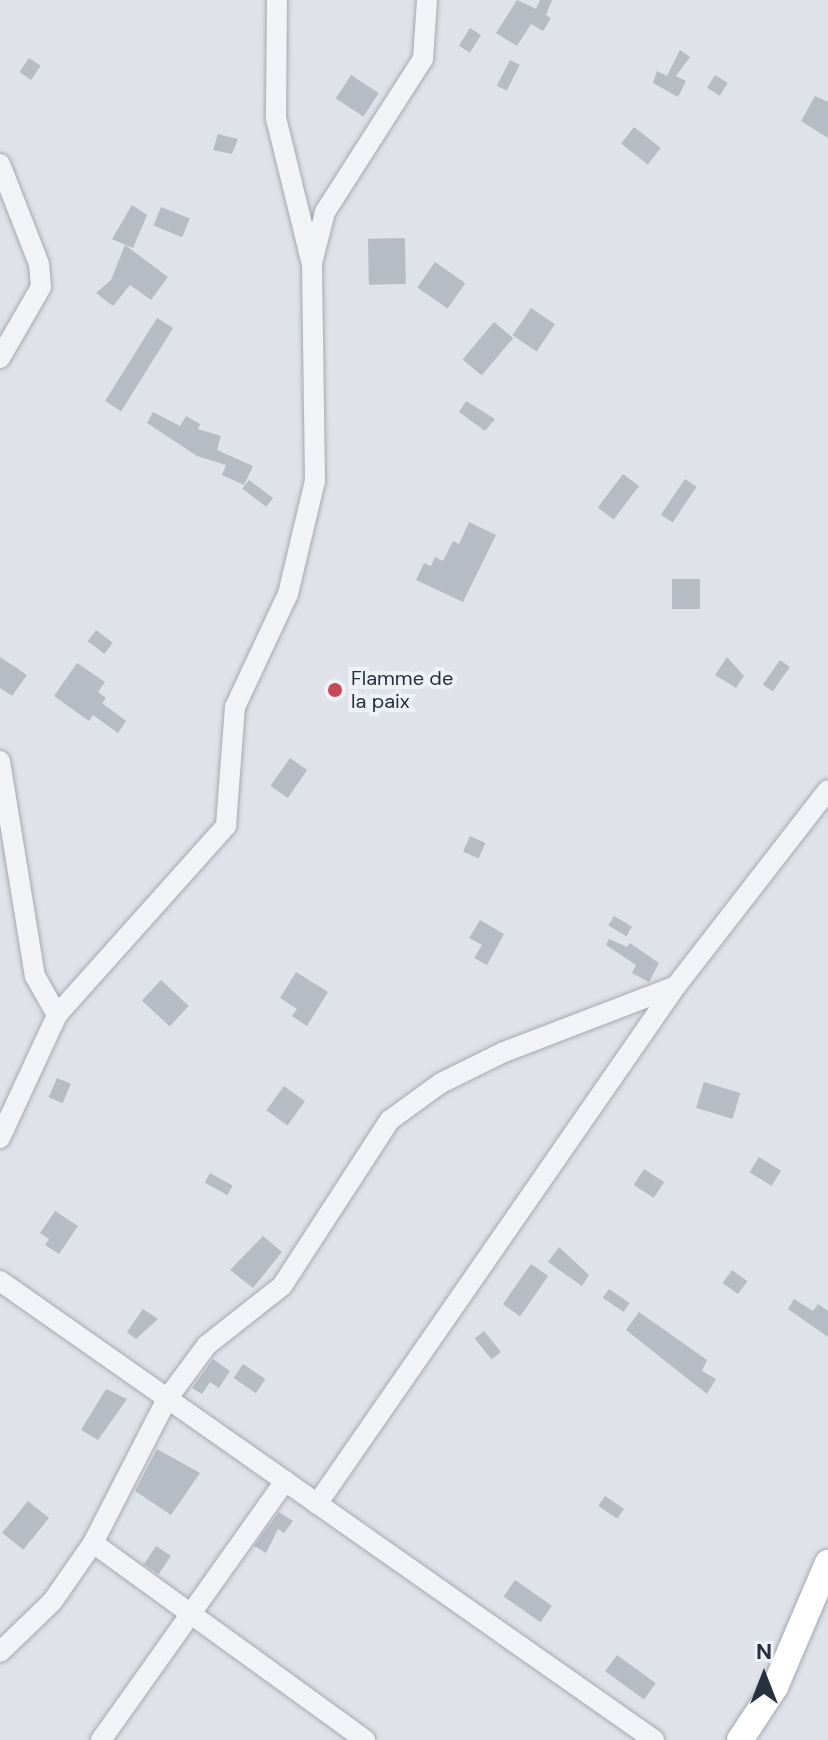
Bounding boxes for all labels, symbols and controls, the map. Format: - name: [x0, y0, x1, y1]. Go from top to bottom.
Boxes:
- place label: Flamme de la paix: [351, 666, 453, 713]
- marker: Flamme de la paix: [326, 681, 344, 699]
- north arrow: [724, 1636, 804, 1716]
- text: N: [756, 1637, 772, 1666]

